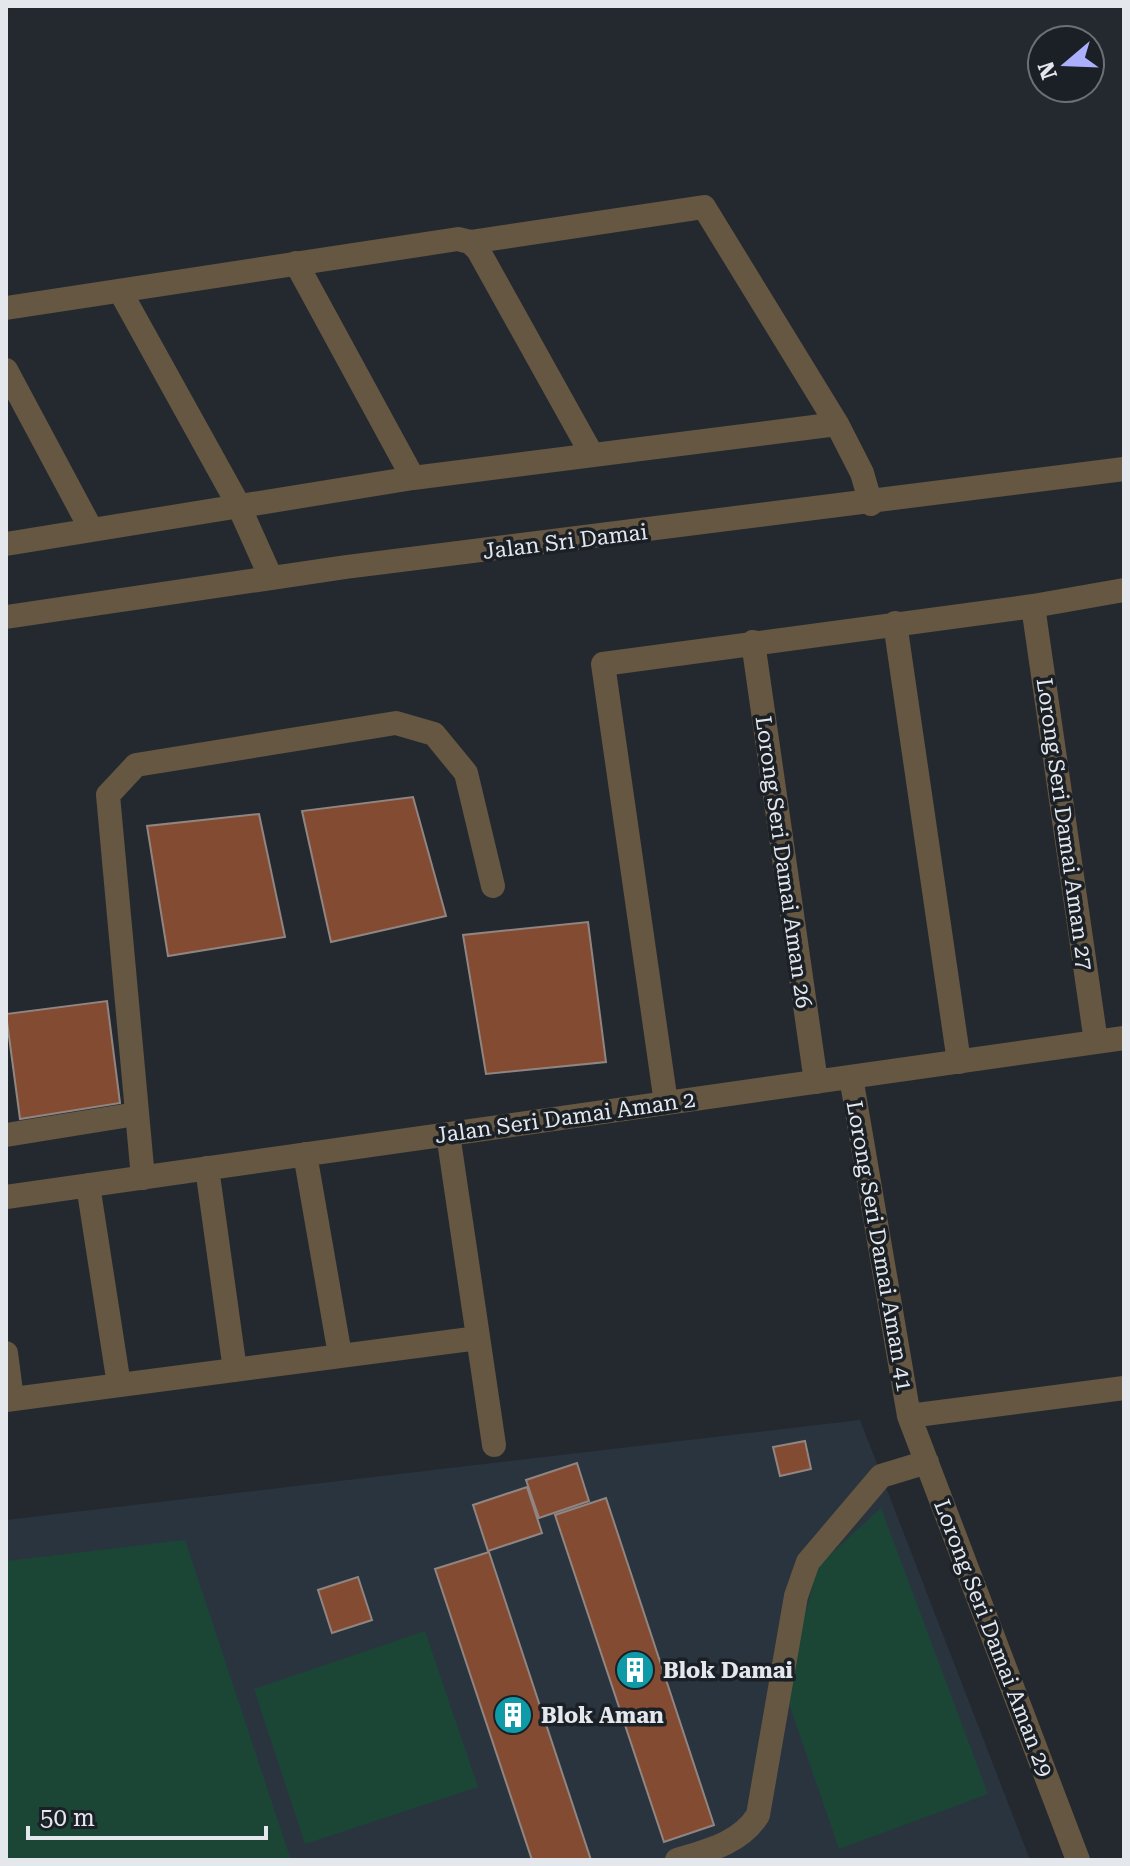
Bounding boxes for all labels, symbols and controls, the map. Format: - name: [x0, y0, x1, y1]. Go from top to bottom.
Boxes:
- north arrow: [1026, 24, 1106, 104]
- text: N: [1033, 58, 1062, 82]
- street label: Jalan Sri Damai: [481, 519, 649, 564]
- street label: Lorong Seri Damai Aman 27: [1032, 676, 1097, 972]
- street label: Lorong Seri Damai Aman 26: [751, 714, 816, 1010]
- street label: Jalan Seri Damai Aman 2: [433, 1087, 697, 1148]
- street label: Lorong Seri Damai Aman 41: [842, 1099, 917, 1393]
- street label: Lorong Seri Damai Aman 29: [929, 1496, 1058, 1780]
- building icon: Blok Damai: [614, 1649, 656, 1691]
- place label: Blok Damai: [663, 1658, 793, 1683]
- building icon: Blok Aman: [492, 1694, 534, 1736]
- place label: Blok Aman: [541, 1703, 664, 1728]
- scale bar: [28, 1790, 266, 1840]
- text: 50 m: [40, 1804, 95, 1832]

